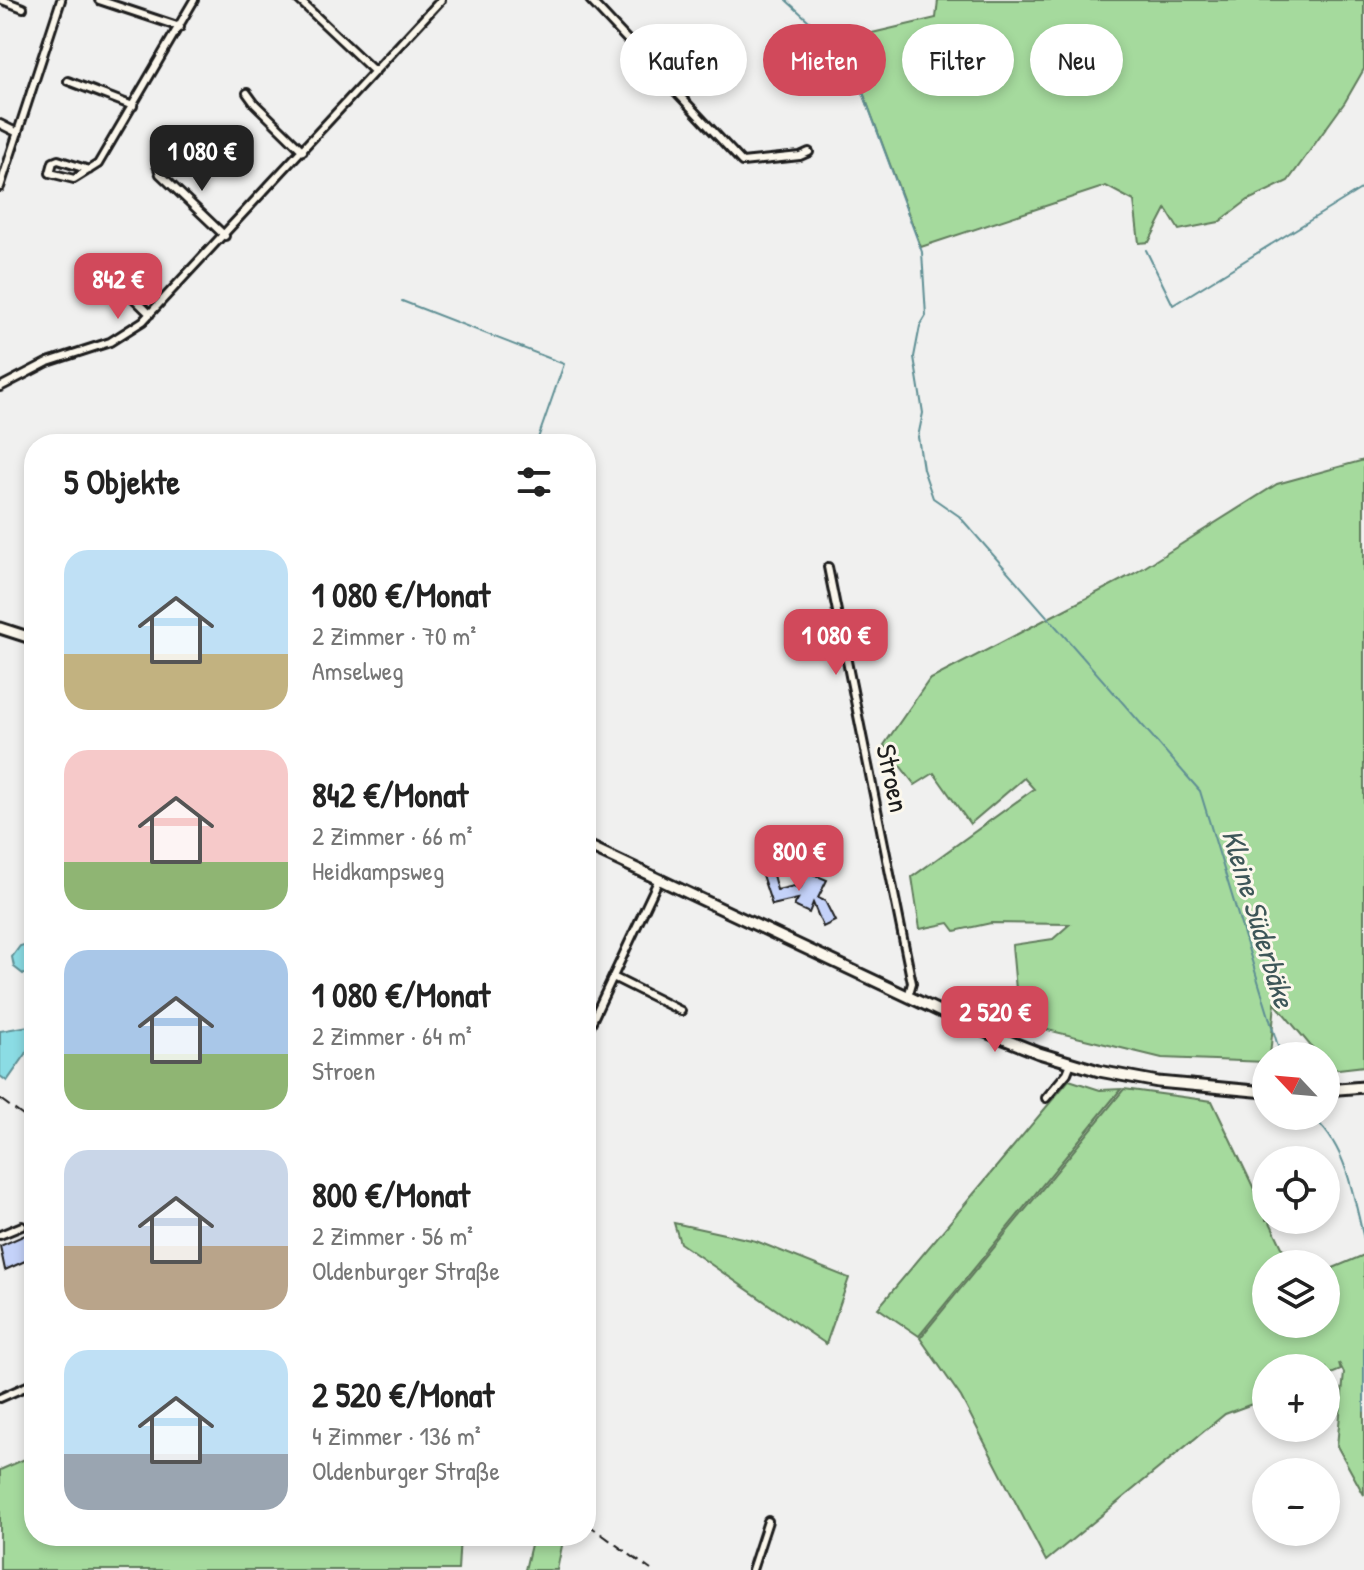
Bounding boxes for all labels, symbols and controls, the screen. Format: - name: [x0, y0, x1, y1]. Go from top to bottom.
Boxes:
- chip: Kaufen: [620, 24, 747, 96]
- chip: Mieten: [763, 24, 886, 96]
- chip: Filter: [902, 24, 1014, 96]
- chip: Neu: [1030, 24, 1123, 96]
- pin: 1 080 €: [128, 125, 276, 193]
- text: 1 080 €: [168, 133, 236, 168]
- pin: 842 €: [62, 253, 174, 321]
- text: 842 €: [92, 261, 144, 296]
- text: 5 Objekte: [64, 459, 180, 505]
- icon: filters: [512, 460, 556, 504]
- text: 1 080 €/Monat: [312, 572, 490, 618]
- icon: home: [128, 582, 224, 678]
- pin: 1 080 €: [762, 609, 910, 677]
- text: 1 080 €: [802, 617, 870, 652]
- text: 2 Zimmer · 70 m²: [312, 618, 476, 653]
- text: Amselweg: [312, 653, 404, 688]
- street label: Stroen: [867, 741, 919, 815]
- text: 842 €/Monat: [312, 772, 468, 818]
- icon: home: [128, 782, 224, 878]
- text: 2 Zimmer · 66 m²: [312, 818, 472, 853]
- water label: Kleine Süderbäke: [1213, 824, 1305, 1013]
- pin: 800 €: [743, 825, 855, 893]
- text: 800 €: [772, 833, 826, 868]
- text: Heidkampsweg: [312, 853, 444, 888]
- text: 1 080 €/Monat: [312, 972, 490, 1018]
- icon: home: [128, 982, 224, 1078]
- pin: 2 520 €: [921, 986, 1069, 1054]
- text: 2 520 €: [959, 994, 1031, 1029]
- text: 2 Zimmer · 64 m²: [312, 1018, 472, 1053]
- north arrow: [1252, 1042, 1340, 1130]
- map controls: [1252, 1042, 1340, 1546]
- text: Stroen: [312, 1053, 375, 1088]
- button: locate: [1252, 1146, 1340, 1234]
- text: 800 €/Monat: [312, 1172, 470, 1218]
- icon: home: [128, 1182, 224, 1278]
- text: 2 Zimmer · 56 m²: [312, 1218, 473, 1253]
- button: layers: [1252, 1250, 1340, 1338]
- text: Oldenburger Straße: [312, 1253, 500, 1288]
- button: +: [1252, 1354, 1340, 1442]
- text: 2 520 €/Monat: [312, 1372, 494, 1418]
- icon: home: [128, 1382, 224, 1478]
- text: 4 Zimmer · 136 m²: [312, 1418, 481, 1453]
- text: Oldenburger Straße: [312, 1453, 500, 1488]
- button: −: [1252, 1458, 1340, 1546]

